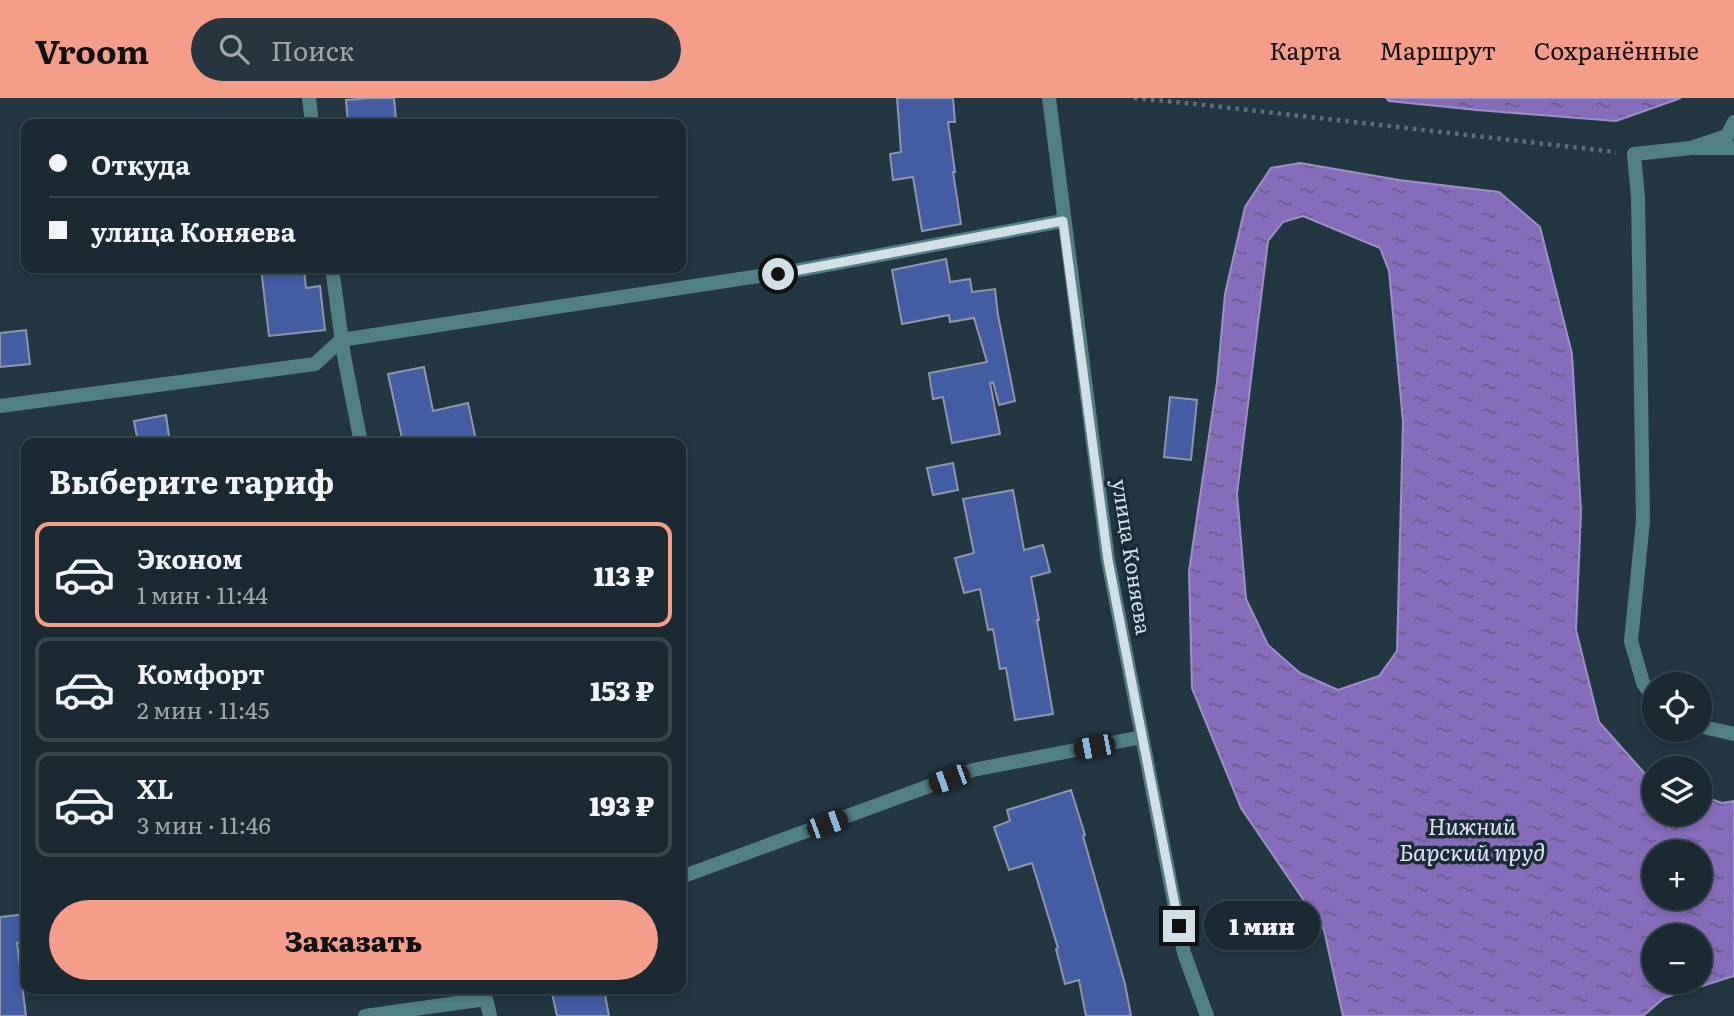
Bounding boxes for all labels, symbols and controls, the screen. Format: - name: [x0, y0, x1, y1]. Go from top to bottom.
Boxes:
- search box: [191, 18, 681, 81]
- text: Vroom: [35, 25, 149, 74]
- icon: search: [215, 30, 253, 68]
- text: Поиск: [271, 30, 354, 69]
- text: Карта: [1269, 32, 1341, 67]
- text: Маршрут: [1379, 32, 1496, 67]
- text: Сохранённые: [1534, 32, 1699, 67]
- text: Откуда: [91, 144, 190, 183]
- text: улица Коняева: [91, 211, 296, 250]
- route start: [762, 258, 794, 290]
- text: Выберите тариф: [49, 456, 334, 504]
- street label: улица Коняева: [1106, 477, 1161, 637]
- text: Эконом: [137, 538, 242, 577]
- icon: car: [53, 543, 116, 606]
- text: 113 ₽: [594, 555, 654, 594]
- text: 1 мин · 11:44: [137, 577, 268, 611]
- text: Комфорт: [137, 653, 264, 692]
- icon: car: [53, 658, 116, 721]
- text: 153 ₽: [590, 670, 654, 709]
- map controls: [1642, 672, 1712, 994]
- button: locate: [1642, 672, 1712, 742]
- text: 2 мин · 11:45: [137, 692, 269, 726]
- car: [1072, 733, 1117, 761]
- button: layers: [1642, 756, 1712, 826]
- car: [926, 762, 973, 796]
- text: XL: [137, 768, 174, 807]
- icon: car: [53, 773, 116, 836]
- text: 193 ₽: [589, 785, 654, 824]
- text: 3 мин · 11:46: [137, 807, 271, 841]
- car: [804, 807, 851, 841]
- water label: Нижний Барский пруд: [1399, 808, 1545, 868]
- button: +: [1642, 840, 1712, 910]
- button: Заказать: [49, 900, 658, 980]
- callout: 1 мин: [1204, 902, 1319, 950]
- text: 1 мин: [1229, 908, 1295, 942]
- route end: [1163, 910, 1195, 942]
- button: −: [1642, 924, 1712, 994]

